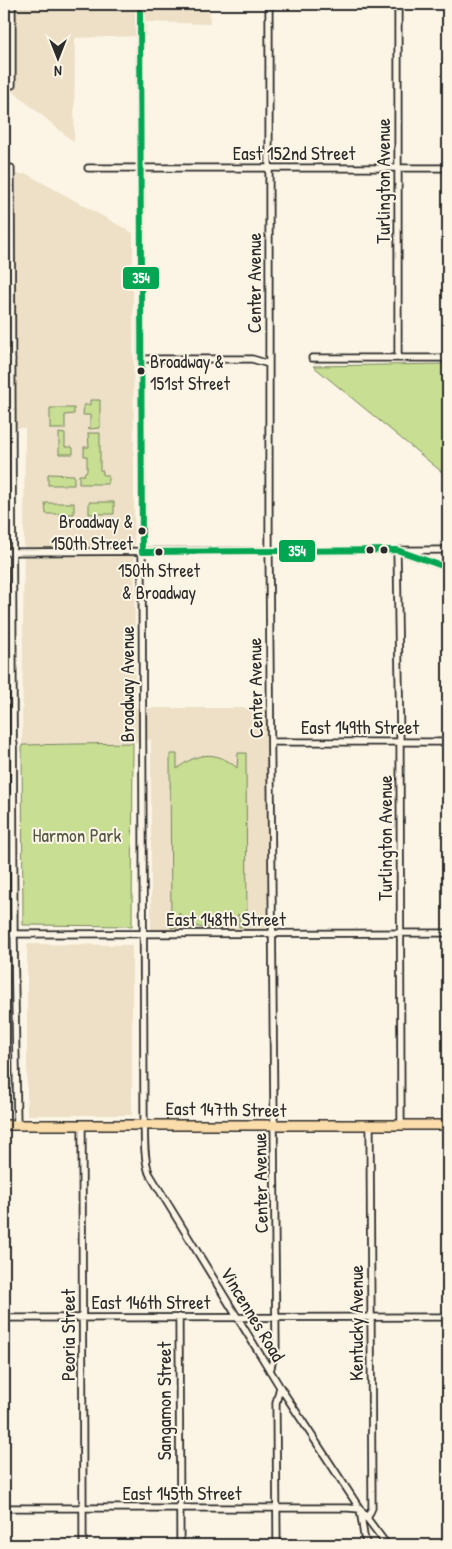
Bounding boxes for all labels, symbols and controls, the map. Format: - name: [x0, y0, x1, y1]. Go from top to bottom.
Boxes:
- north arrow: [32, 32, 82, 82]
- text: N: [54, 62, 62, 81]
- street label: Turlington Avenue: [370, 118, 396, 244]
- street label: East 152nd Street: [233, 140, 356, 166]
- street label: Center Avenue: [241, 232, 267, 333]
- line badge: 354: [122, 266, 160, 290]
- text: 354: [132, 268, 150, 287]
- place label: Broadway & 151st Street: [150, 349, 231, 396]
- marker: Broadway & 151st Street: [136, 366, 146, 376]
- place label: Broadway & 150th Street: [51, 509, 134, 556]
- marker: Broadway & 150th Street: [137, 526, 147, 536]
- line badge: 354: [278, 539, 316, 563]
- text: 354: [288, 541, 306, 560]
- unlabelled marker: [365, 545, 375, 555]
- unlabelled marker: [379, 545, 389, 555]
- marker: 150th Street & Broadway: [154, 547, 164, 557]
- place label: 150th Street & Broadway: [118, 558, 201, 605]
- street label: Broadway Avenue: [114, 625, 140, 742]
- street label: Center Avenue: [241, 637, 269, 738]
- street label: East 149th Street: [301, 714, 420, 740]
- street label: Turlington Avenue: [372, 775, 398, 901]
- park label: Harmon Park: [33, 822, 122, 848]
- street label: East 148th Street: [166, 906, 286, 932]
- street label: East 147th Street: [165, 1095, 287, 1123]
- street label: Center Avenue: [246, 1132, 274, 1233]
- street label: Vincennes Road: [215, 1262, 292, 1367]
- street label: Kentucky Avenue: [343, 1265, 369, 1381]
- street label: Peoria Street: [55, 1289, 81, 1381]
- street label: East 146th Street: [92, 1289, 211, 1315]
- street label: Sangamon Street: [151, 1341, 177, 1460]
- street label: East 145th Street: [122, 1480, 242, 1506]

